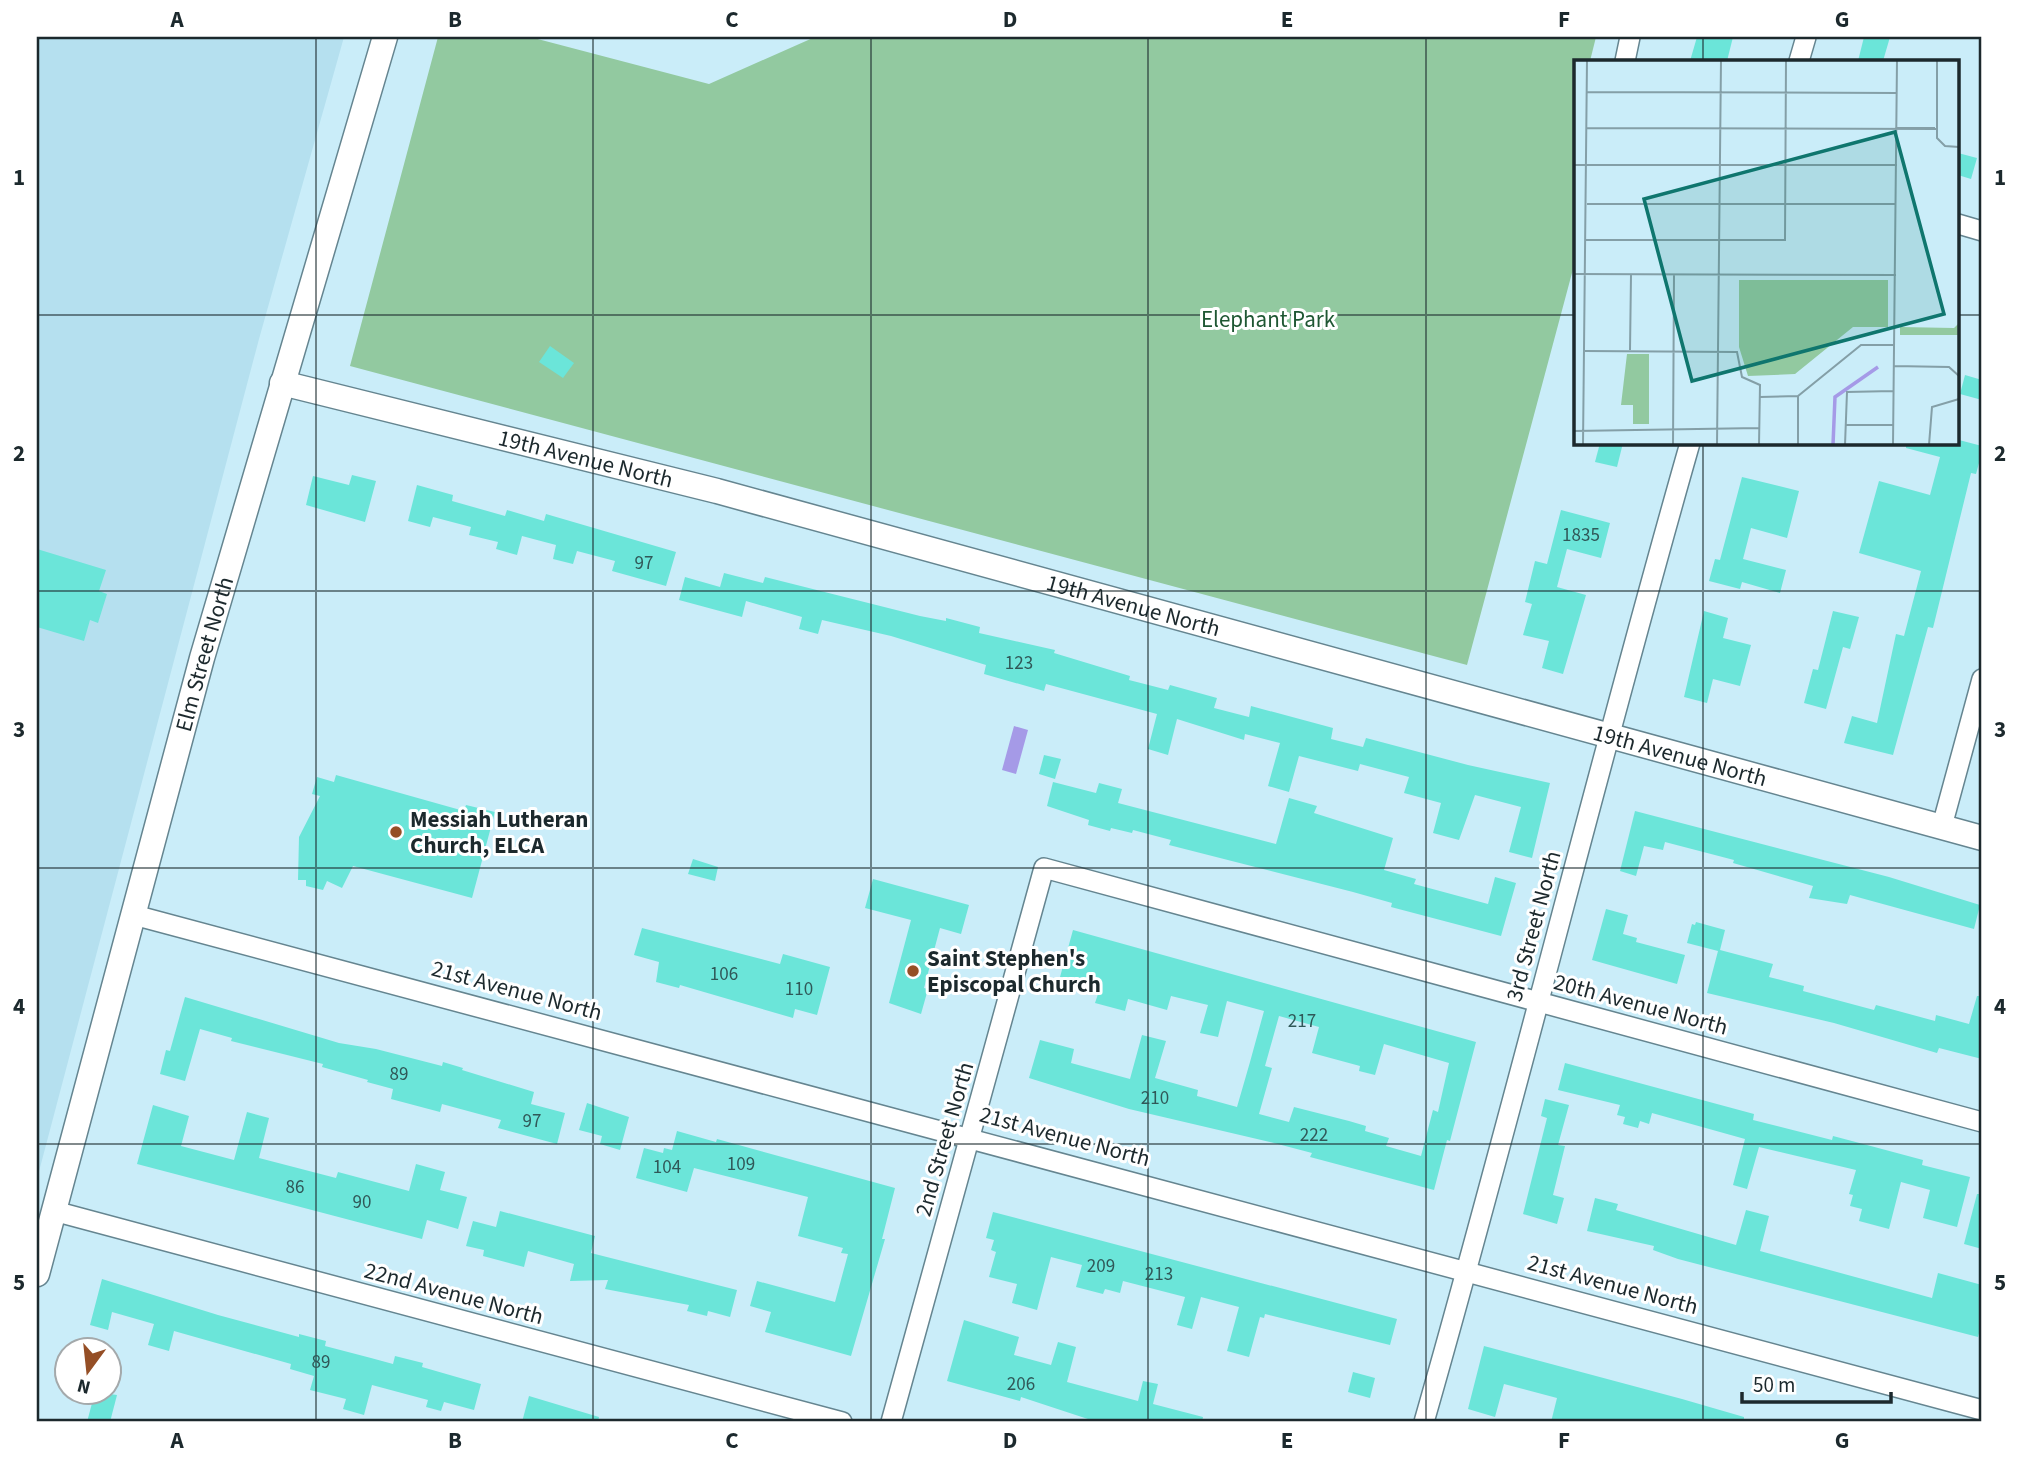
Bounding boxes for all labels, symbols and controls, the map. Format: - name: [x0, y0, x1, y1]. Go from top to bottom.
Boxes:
- text: A: [169, 3, 184, 36]
- text: B: [448, 3, 462, 36]
- text: C: [725, 3, 739, 36]
- text: D: [1003, 3, 1017, 36]
- text: E: [1281, 3, 1293, 36]
- text: F: [1558, 3, 1570, 36]
- text: G: [1835, 3, 1849, 36]
- inset map: [1574, 60, 1960, 444]
- text: 1: [13, 161, 25, 194]
- text: 1: [1994, 161, 2006, 194]
- park label: Elephant Park: [1201, 303, 1336, 336]
- street label: 19th Avenue North: [495, 421, 676, 496]
- text: 2: [13, 437, 25, 470]
- text: 2: [1994, 437, 2006, 470]
- house number: 1835: [1562, 522, 1600, 549]
- house number: 97: [635, 550, 653, 577]
- street label: 19th Avenue North: [1043, 566, 1224, 645]
- street label: Elm Street North: [167, 573, 242, 735]
- house number: 123: [1005, 650, 1033, 677]
- text: 3: [13, 713, 25, 746]
- text: 3: [1994, 713, 2006, 746]
- street label: 19th Avenue North: [1589, 716, 1771, 795]
- place label: Messiah Lutheran Church, ELCA: [410, 803, 588, 862]
- marker: Messiah Lutheran Church, ELCA: [388, 824, 404, 840]
- street label: 3rd Street North: [1498, 847, 1569, 1005]
- place label: Saint Stephen's Episcopal Church: [927, 942, 1101, 1001]
- street label: 21st Avenue North: [428, 952, 606, 1029]
- house number: 106: [710, 961, 738, 988]
- marker: Saint Stephen's Episcopal Church: [905, 963, 921, 979]
- street label: 20th Avenue North: [1550, 965, 1732, 1044]
- house number: 110: [785, 976, 813, 1003]
- text: 4: [13, 990, 25, 1023]
- text: 4: [1994, 990, 2006, 1023]
- house number: 217: [1288, 1008, 1316, 1035]
- street label: 2nd Street North: [907, 1058, 982, 1220]
- house number: 89: [390, 1061, 408, 1088]
- house number: 210: [1141, 1085, 1169, 1112]
- street label: 21st Avenue North: [976, 1098, 1154, 1175]
- house number: 97: [523, 1108, 541, 1135]
- house number: 222: [1300, 1122, 1328, 1149]
- house number: 109: [727, 1151, 755, 1178]
- house number: 104: [653, 1154, 681, 1181]
- house number: 86: [286, 1174, 304, 1201]
- house number: 90: [353, 1189, 371, 1216]
- street label: 21st Avenue North: [1524, 1246, 1702, 1323]
- house number: 209: [1087, 1253, 1115, 1280]
- street label: 22nd Avenue North: [361, 1254, 547, 1333]
- house number: 213: [1145, 1261, 1173, 1288]
- text: 5: [13, 1266, 25, 1299]
- text: 5: [1994, 1266, 2006, 1299]
- north arrow: [52, 1336, 122, 1406]
- house number: 89: [312, 1349, 330, 1376]
- scale bar: [1742, 1361, 1891, 1405]
- text: 50 m: [1753, 1370, 1795, 1400]
- text: N: [74, 1371, 94, 1401]
- house number: 206: [1007, 1371, 1035, 1398]
- text: A: [169, 1424, 184, 1457]
- text: B: [448, 1424, 462, 1457]
- text: C: [725, 1424, 739, 1457]
- text: D: [1003, 1424, 1017, 1457]
- text: E: [1281, 1424, 1293, 1457]
- text: F: [1558, 1424, 1570, 1457]
- text: G: [1835, 1424, 1849, 1457]

